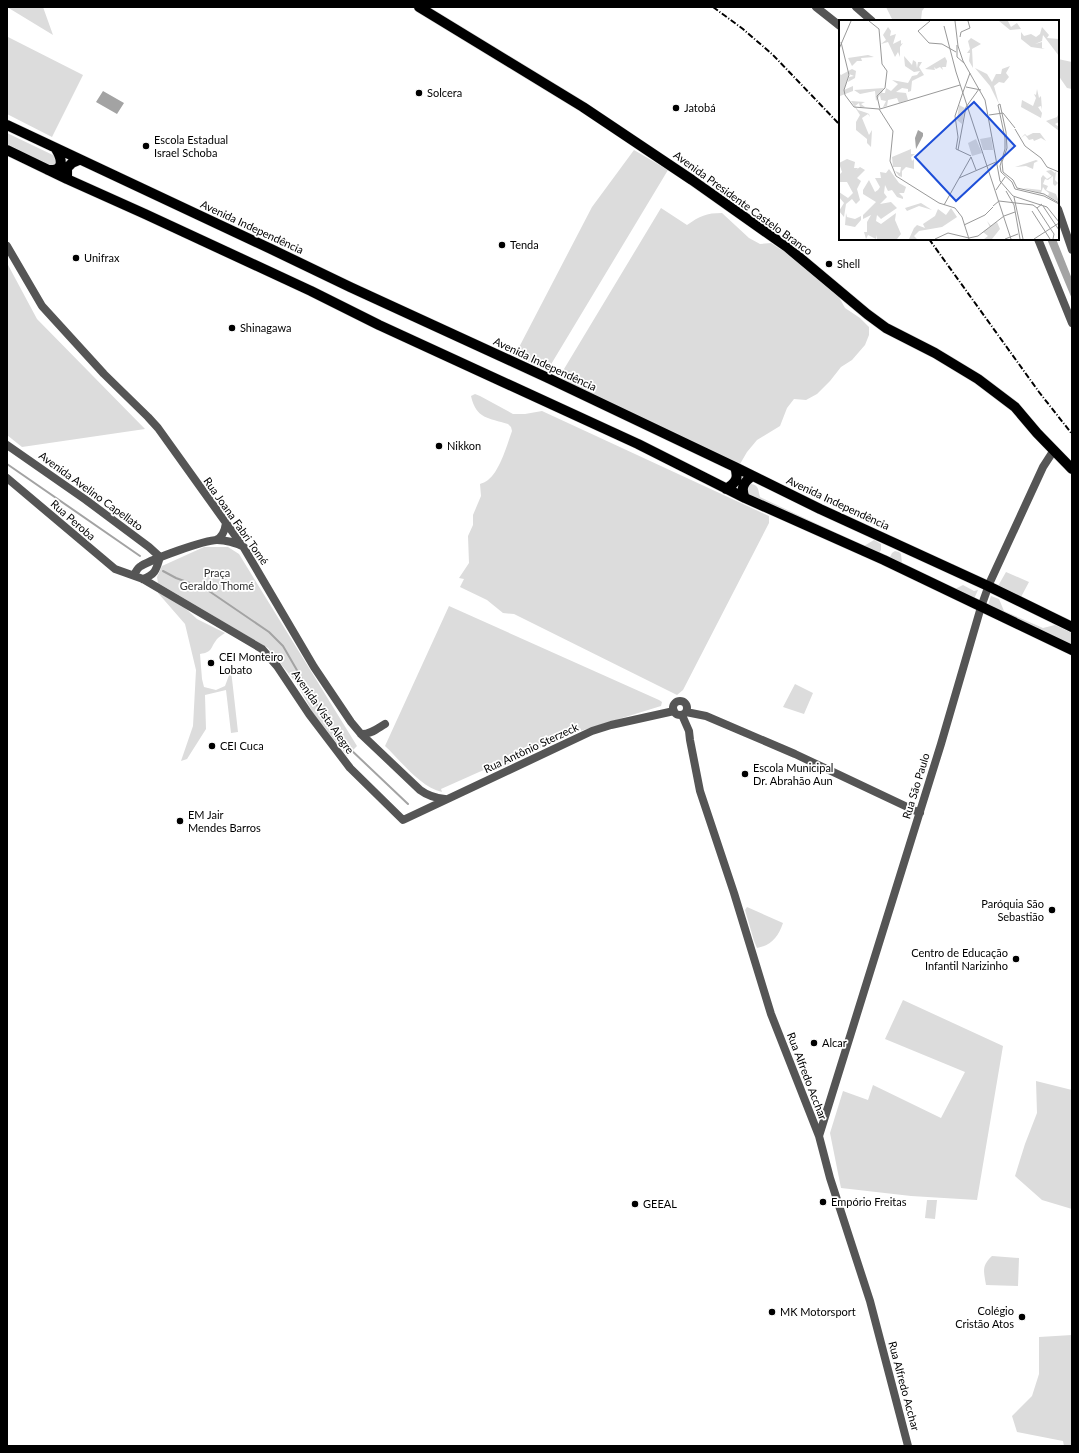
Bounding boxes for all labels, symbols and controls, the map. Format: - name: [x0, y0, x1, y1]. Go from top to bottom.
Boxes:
- inset map: [839, 20, 1059, 240]
- place label: Solcera: [427, 86, 462, 99]
- marker: Solcera: [414, 88, 424, 98]
- place label: Jatobá: [684, 101, 716, 114]
- marker: Jatobá: [671, 103, 681, 113]
- place label: Escola Estadual Israel Schoba: [154, 133, 228, 159]
- marker: Escola Estadual Israel Schoba: [141, 141, 151, 151]
- street label: Avenida Presidente Castelo Branco: [671, 148, 815, 257]
- street label: Avenida Independência: [199, 197, 306, 256]
- place label: Tenda: [510, 238, 539, 251]
- marker: Tenda: [497, 240, 507, 250]
- place label: Unifrax: [84, 251, 120, 264]
- marker: Unifrax: [71, 253, 81, 263]
- place label: Shell: [837, 257, 860, 270]
- marker: Shell: [824, 259, 834, 269]
- place label: Shinagawa: [240, 321, 291, 334]
- marker: Shinagawa: [227, 323, 237, 333]
- street label: Avenida Independência: [492, 334, 599, 393]
- place label: Nikkon: [447, 439, 481, 452]
- marker: Nikkon: [434, 441, 444, 451]
- street label: Avenida Avelino Capellato: [37, 448, 146, 533]
- street label: Avenida Independência: [785, 473, 892, 532]
- street label: Rua Joana Fabri Tomé: [201, 474, 272, 567]
- street label: Rua Peroba: [48, 497, 98, 543]
- park label: Praça Geraldo Thomé: [180, 566, 254, 592]
- place label: CEI Monteiro Lobato: [219, 650, 283, 676]
- marker: CEI Monteiro Lobato: [206, 658, 216, 668]
- street label: Avenida Vista Alegre: [290, 667, 357, 756]
- street label: Rua Antônio Sterzeck: [481, 720, 581, 775]
- place label: CEI Cuca: [220, 739, 264, 752]
- marker: CEI Cuca: [207, 741, 217, 751]
- street label: Rua São Paulo: [899, 751, 932, 820]
- place label: Escola Municipal Dr. Abrahão Aun: [753, 761, 833, 787]
- marker: Escola Municipal Dr. Abrahão Aun: [740, 769, 750, 779]
- place label: EM Jair Mendes Barros: [188, 808, 261, 834]
- marker: EM Jair Mendes Barros: [175, 816, 185, 826]
- place label: Paróquia São Sebastião: [981, 897, 1044, 923]
- marker: Paróquia São Sebastião: [1047, 905, 1057, 915]
- place label: Centro de Educação Infantil Narizinho: [911, 946, 1008, 972]
- marker: Centro de Educação Infantil Narizinho: [1011, 954, 1021, 964]
- street label: Rua Alfredo Acchar: [785, 1030, 830, 1121]
- place label: Alcar: [822, 1036, 847, 1049]
- marker: Alcar: [809, 1038, 819, 1048]
- place label: Empório Freitas: [831, 1195, 907, 1208]
- place label: GEEAL: [643, 1197, 677, 1210]
- marker: Empório Freitas: [818, 1197, 828, 1207]
- marker: GEEAL: [630, 1199, 640, 1209]
- place label: Colégio Cristão Atos: [955, 1304, 1014, 1330]
- place label: MK Motorsport: [780, 1305, 856, 1318]
- marker: MK Motorsport: [767, 1307, 777, 1317]
- marker: Colégio Cristão Atos: [1017, 1312, 1027, 1322]
- street label: Rua Alfredo Acchar: [886, 1340, 923, 1432]

